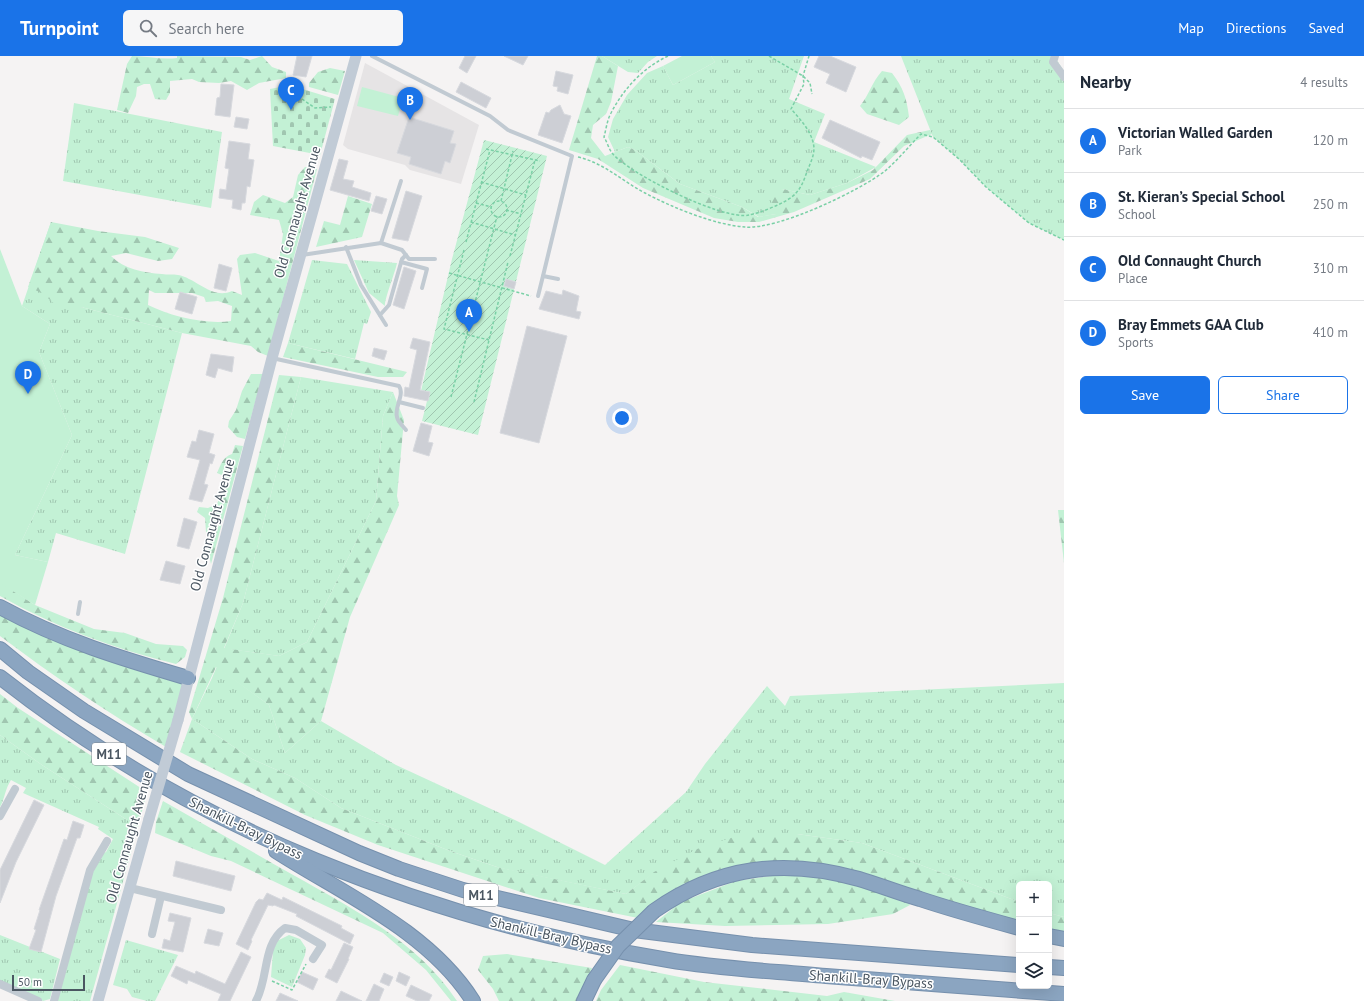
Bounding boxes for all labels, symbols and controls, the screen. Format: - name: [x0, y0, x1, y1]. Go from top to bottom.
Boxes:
- search box: [123, 10, 403, 46]
- text: Turnpoint: [20, 16, 99, 40]
- icon: search: [137, 17, 159, 39]
- text: Search here: [169, 19, 244, 38]
- text: Map: [1178, 19, 1204, 37]
- text: Directions: [1226, 19, 1286, 37]
- text: Saved: [1308, 19, 1344, 37]
- text: Nearby: [1080, 71, 1131, 93]
- text: 4 results: [1300, 74, 1348, 91]
- pin: C: [278, 77, 304, 110]
- pin: B: [397, 87, 423, 120]
- text: Victorian Walled Garden: [1118, 123, 1273, 142]
- text: A: [1089, 132, 1097, 149]
- text: 120 m: [1313, 132, 1348, 149]
- text: Park: [1118, 142, 1142, 159]
- street label: Old Connaught Avenue: [270, 144, 324, 280]
- text: St. Kieran’s Special School: [1118, 187, 1285, 206]
- text: B: [1089, 196, 1097, 213]
- text: 250 m: [1313, 196, 1348, 213]
- text: School: [1118, 206, 1156, 223]
- text: Old Connaught Church: [1118, 251, 1262, 270]
- text: C: [1089, 260, 1097, 277]
- text: 310 m: [1313, 260, 1348, 277]
- text: Place: [1118, 270, 1148, 287]
- pin: A: [456, 299, 482, 332]
- text: Bray Emmets GAA Club: [1118, 315, 1264, 334]
- text: D: [1089, 324, 1097, 341]
- text: 410 m: [1313, 324, 1348, 341]
- text: Sports: [1118, 334, 1154, 351]
- pin: D: [15, 361, 41, 394]
- button: Save: [1080, 376, 1210, 414]
- button: Share: [1218, 376, 1348, 414]
- your location: [612, 408, 632, 428]
- street label: Old Connaught Avenue: [186, 457, 238, 593]
- road number: M11: [92, 743, 126, 765]
- street label: Old Connaught Avenue: [102, 769, 156, 905]
- street label: Shankill-Bray Bypass: [186, 793, 306, 863]
- map controls: [1016, 881, 1052, 989]
- button: +: [1016, 881, 1052, 917]
- road number: M11: [464, 884, 498, 906]
- street label: Shankill-Bray Bypass: [489, 912, 614, 958]
- button: −: [1016, 917, 1052, 953]
- button: layers: [1016, 953, 1052, 989]
- street label: Shankill-Bray Bypass: [809, 966, 934, 992]
- scale bar: [12, 973, 85, 992]
- text: 50 m: [18, 975, 42, 989]

